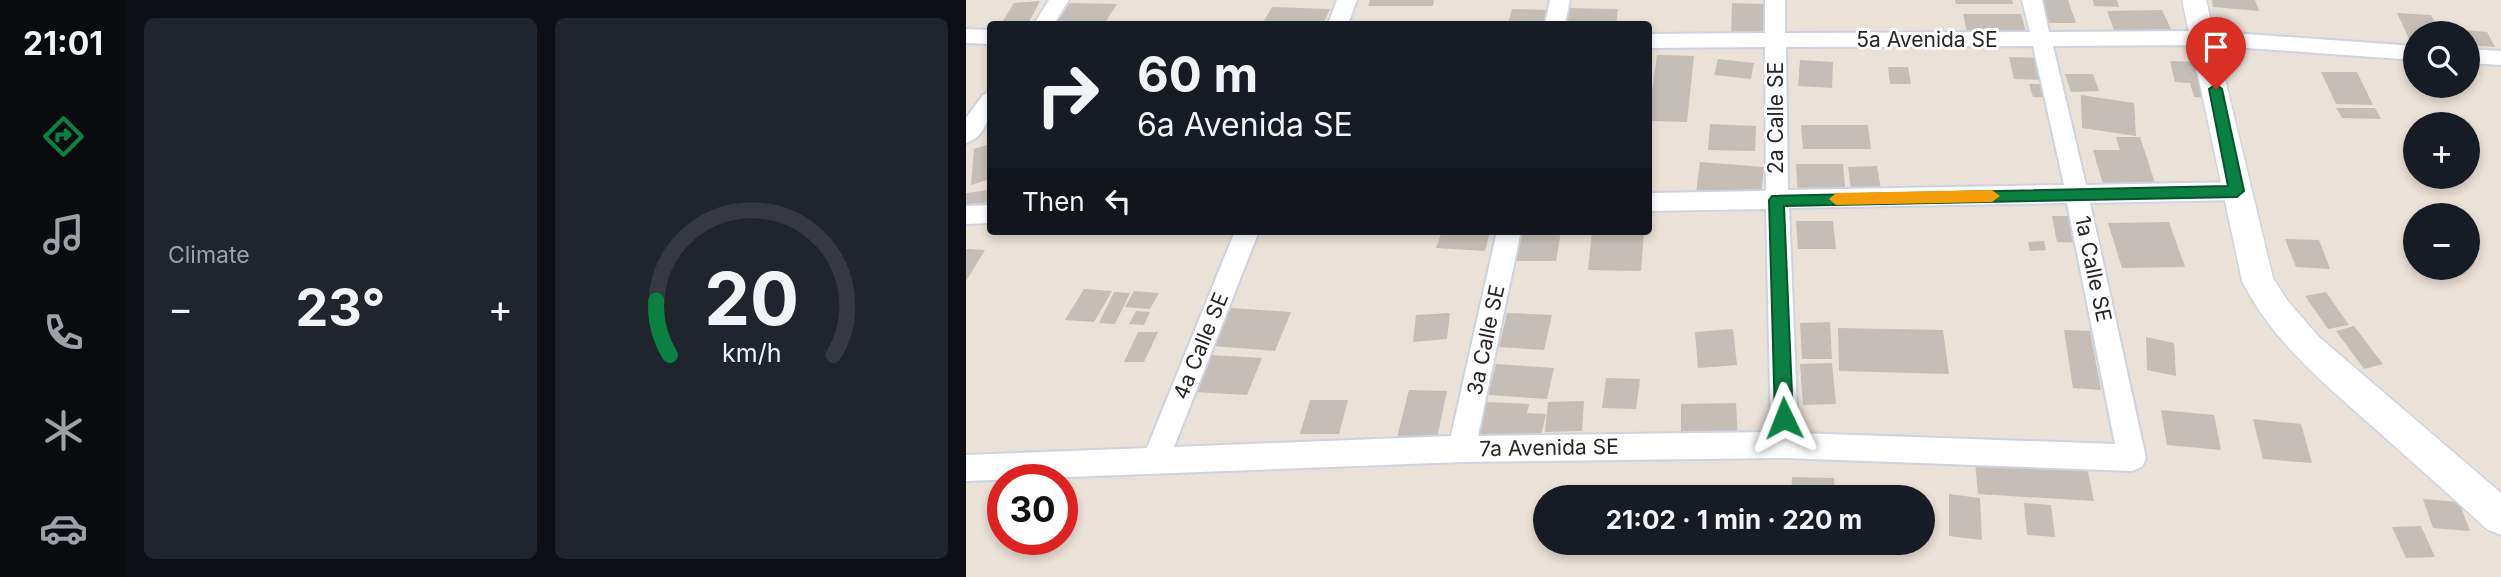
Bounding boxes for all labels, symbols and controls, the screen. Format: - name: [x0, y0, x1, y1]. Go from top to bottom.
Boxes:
- pin: [2186, 17, 2246, 89]
- map controls: [2403, 21, 2480, 280]
- button: search: [2403, 21, 2480, 98]
- text: 21:01: [23, 24, 103, 63]
- street label: 5a Avenida SE: [1856, 27, 1998, 52]
- icon: arrive: [2197, 28, 2235, 66]
- text: 60 m: [1137, 45, 1258, 104]
- icon: right: [1022, 49, 1113, 140]
- street label: 2a Calle SE: [1763, 62, 1788, 174]
- text: 6a Avenida SE: [1137, 105, 1353, 144]
- icon: directions: [39, 112, 88, 161]
- button: +: [2403, 112, 2480, 189]
- icon: left: [1099, 182, 1137, 220]
- text: Then: [1022, 186, 1085, 217]
- button: −: [2403, 203, 2480, 280]
- icon: music: [39, 210, 88, 259]
- street label: 1a Calle SE: [2070, 214, 2117, 324]
- text: Climate: [168, 241, 250, 269]
- text: 20: [704, 254, 799, 343]
- text: 23°: [296, 276, 385, 339]
- street label: 3a Calle SE: [1462, 282, 1509, 397]
- text: −: [168, 285, 193, 331]
- text: +: [488, 285, 513, 331]
- street label: 4a Calle SE: [1168, 289, 1233, 403]
- icon: phone: [39, 308, 88, 357]
- text: km/h: [722, 337, 781, 367]
- position arrow: [1747, 381, 1821, 455]
- icon: climate: [39, 406, 88, 455]
- street label: 7a Avenida SE: [1479, 434, 1619, 461]
- speed limit sign: 30: [987, 464, 1078, 555]
- icon: car: [39, 504, 88, 553]
- text: 21:02 · 1 min · 220 m: [1606, 504, 1862, 535]

